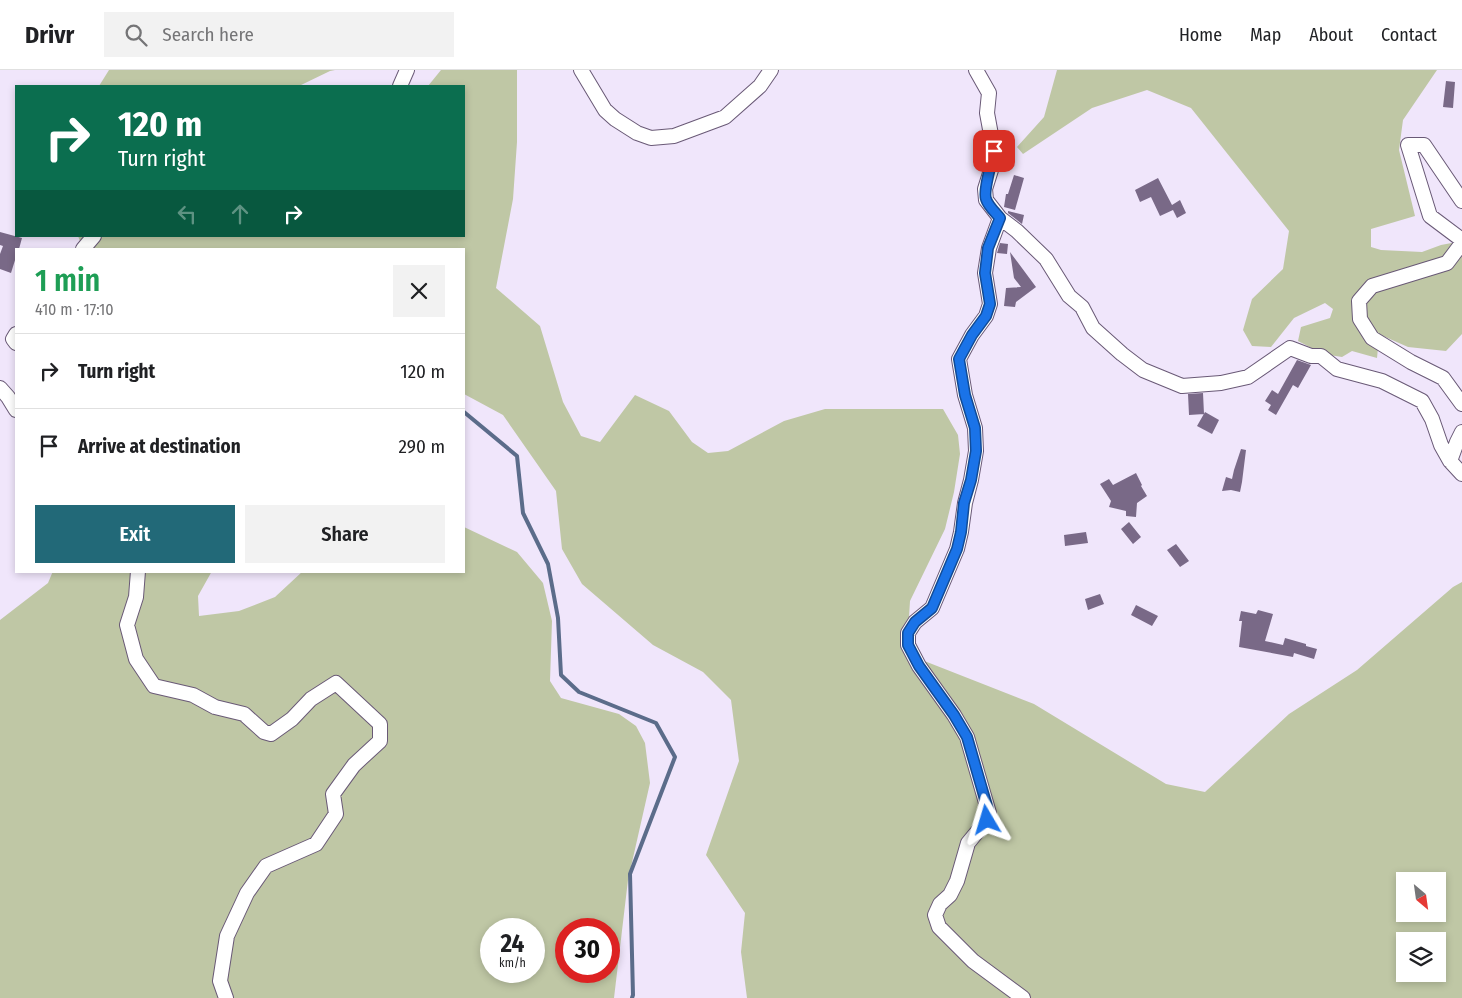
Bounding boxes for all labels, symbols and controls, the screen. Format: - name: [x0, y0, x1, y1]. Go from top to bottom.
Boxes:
- search box: [104, 12, 454, 57]
- text: Drivr: [25, 21, 74, 49]
- icon: search: [122, 21, 150, 49]
- text: Search here: [162, 23, 254, 46]
- text: Home: [1179, 24, 1222, 46]
- text: Map: [1250, 24, 1281, 46]
- text: About: [1309, 24, 1353, 46]
- text: Contact: [1381, 24, 1437, 46]
- text: 120 m: [118, 103, 202, 145]
- icon: right: [35, 105, 100, 170]
- pin: [973, 130, 1015, 172]
- icon: arrive: [980, 137, 1008, 165]
- text: Turn right: [118, 145, 206, 172]
- icon: left: [173, 200, 201, 228]
- icon: ahead: [226, 200, 254, 228]
- icon: right: [279, 200, 307, 228]
- text: 1 min: [35, 263, 100, 299]
- button: close: [393, 265, 445, 317]
- text: 410 m · 17:10: [35, 300, 113, 319]
- icon: right: [35, 357, 63, 385]
- text: Turn right: [78, 360, 155, 383]
- text: 120 m: [400, 360, 445, 383]
- icon: arrive: [35, 432, 63, 460]
- text: Arrive at destination: [78, 435, 241, 458]
- text: 290 m: [399, 435, 445, 458]
- button: Exit: [35, 505, 235, 563]
- button: Share: [245, 505, 445, 563]
- position arrow: [960, 793, 1012, 845]
- north arrow: [1396, 872, 1446, 922]
- map controls: [1396, 872, 1446, 982]
- speed limit sign: 30: [555, 918, 620, 983]
- text: 24: [501, 929, 524, 959]
- button: layers: [1396, 932, 1446, 982]
- text: km/h: [499, 956, 526, 970]

